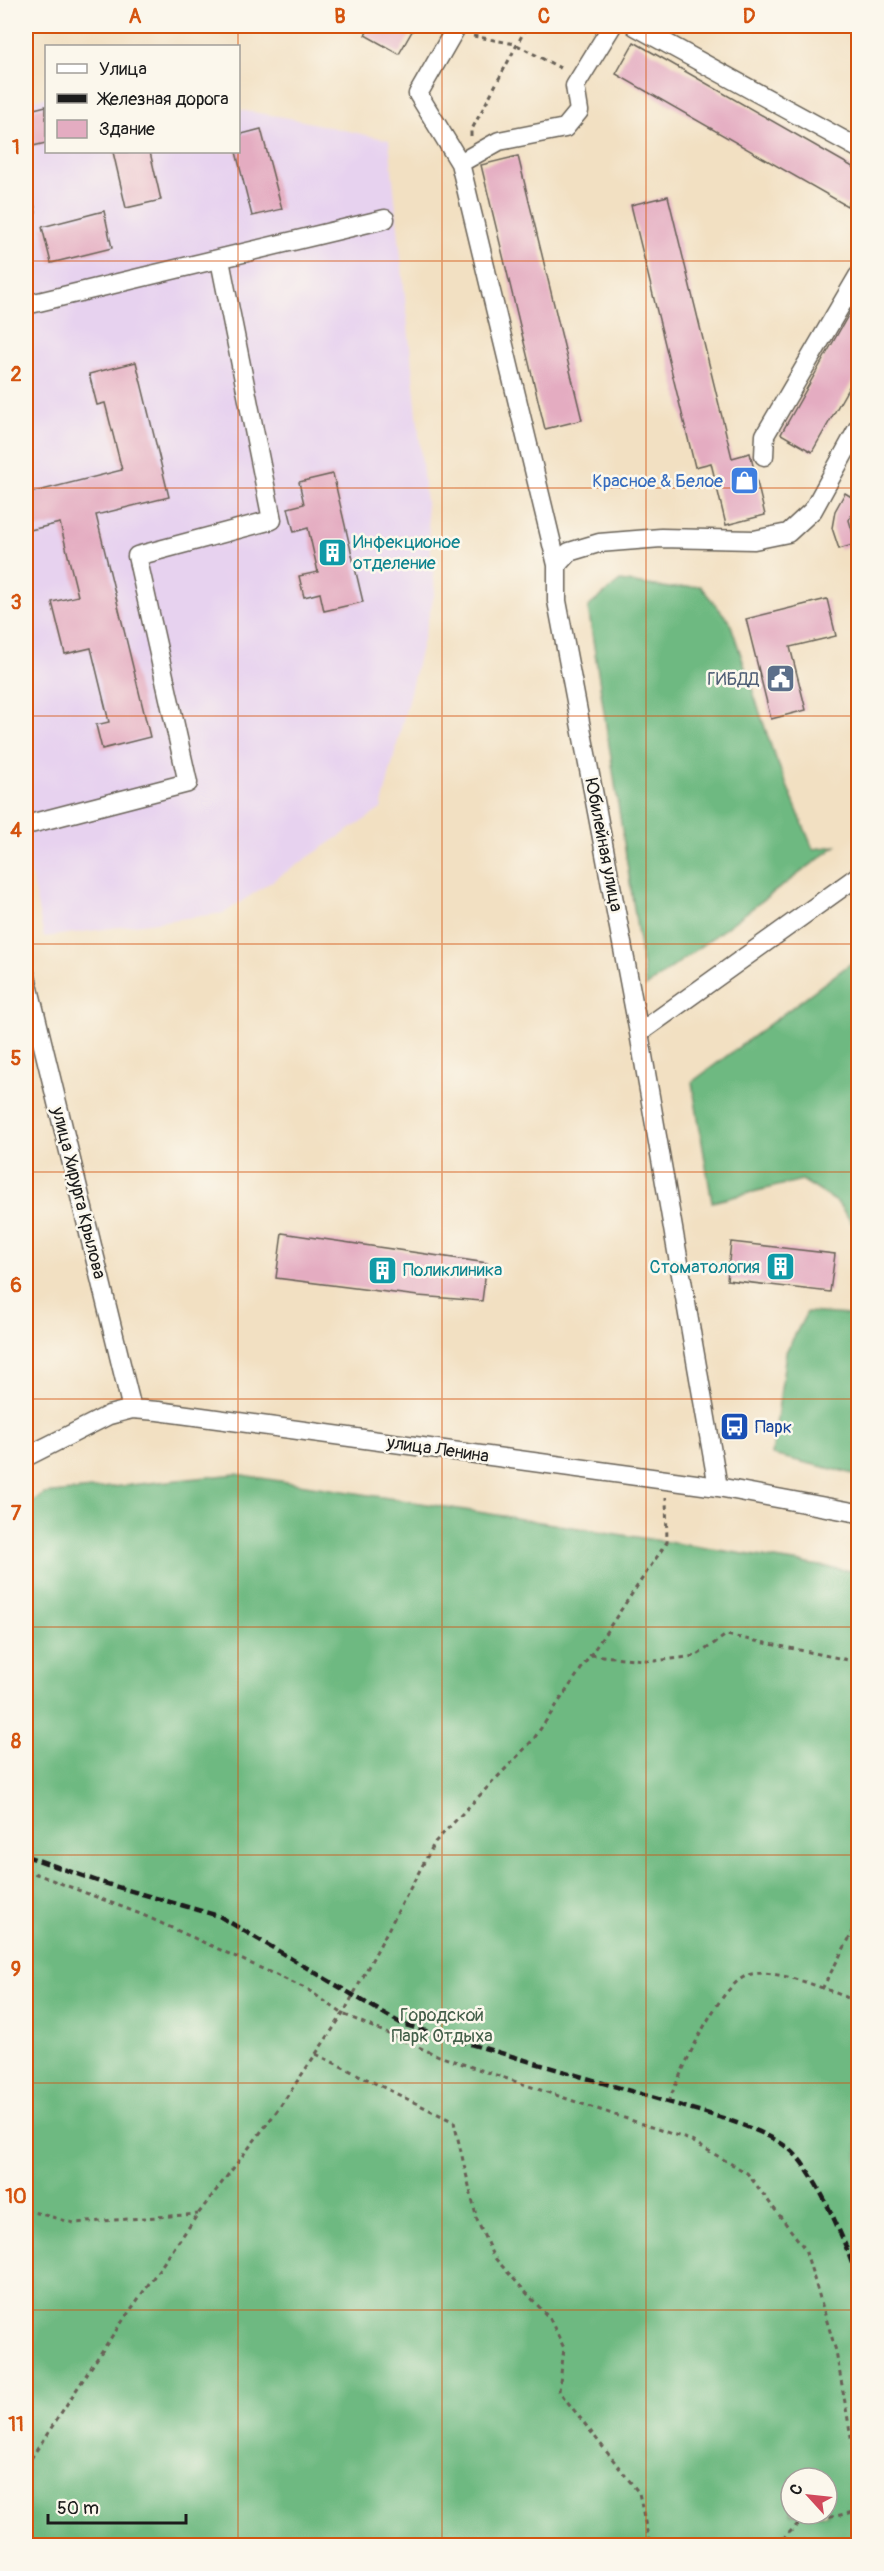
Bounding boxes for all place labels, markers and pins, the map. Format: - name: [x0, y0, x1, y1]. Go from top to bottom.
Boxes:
- shop icon: Красное & Белое: [728, 465, 760, 497]
- place label: Красное & Белое: [592, 470, 723, 493]
- place label: Инфекционое отделение: [353, 531, 460, 575]
- building icon: Инфекционое отделение: [316, 536, 348, 568]
- public building icon: ГИБДД: [764, 663, 796, 695]
- place label: ГИБДД: [707, 668, 759, 691]
- building icon: Стоматология: [765, 1251, 797, 1283]
- building icon: Поликлиника: [366, 1254, 398, 1286]
- place label: Стоматология: [650, 1256, 760, 1279]
- place label: Поликлиника: [403, 1259, 502, 1282]
- bus stop icon: Парк: [718, 1411, 750, 1443]
- place label: Парк: [755, 1416, 792, 1439]

